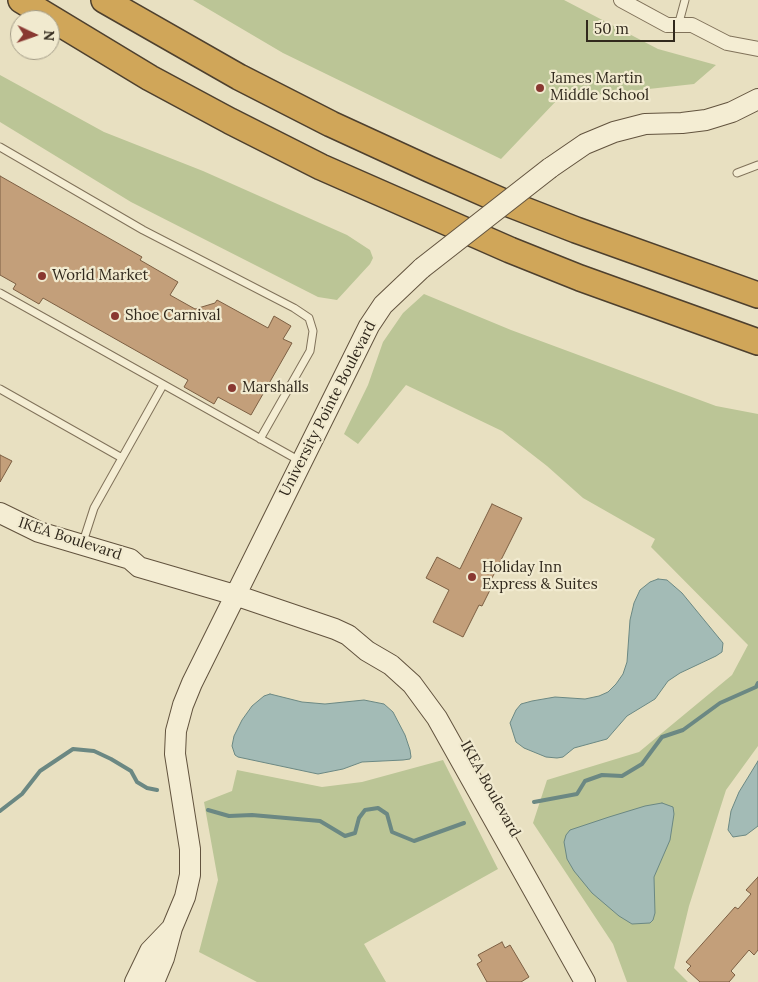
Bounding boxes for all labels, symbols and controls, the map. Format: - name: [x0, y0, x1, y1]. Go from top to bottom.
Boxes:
- north arrow: [10, 10, 60, 60]
- scale bar: [588, 10, 677, 42]
- text: 50 m: [594, 19, 629, 38]
- text: N: [40, 30, 58, 42]
- place label: James Martin Middle School: [550, 70, 649, 105]
- marker: James Martin Middle School: [534, 82, 546, 94]
- place label: World Market: [52, 267, 148, 285]
- marker: World Market: [36, 270, 48, 282]
- place label: Shoe Carnival: [125, 307, 221, 325]
- marker: Shoe Carnival: [109, 310, 121, 322]
- street label: University Pointe Boulevard: [276, 318, 380, 500]
- place label: Marshalls: [242, 379, 309, 397]
- marker: Marshalls: [226, 382, 238, 394]
- street label: IKEA Boulevard: [16, 514, 124, 564]
- place label: Holiday Inn Express & Suites: [482, 559, 598, 594]
- marker: Holiday Inn Express & Suites: [466, 571, 478, 583]
- street label: IKEA Boulevard: [456, 738, 524, 840]

